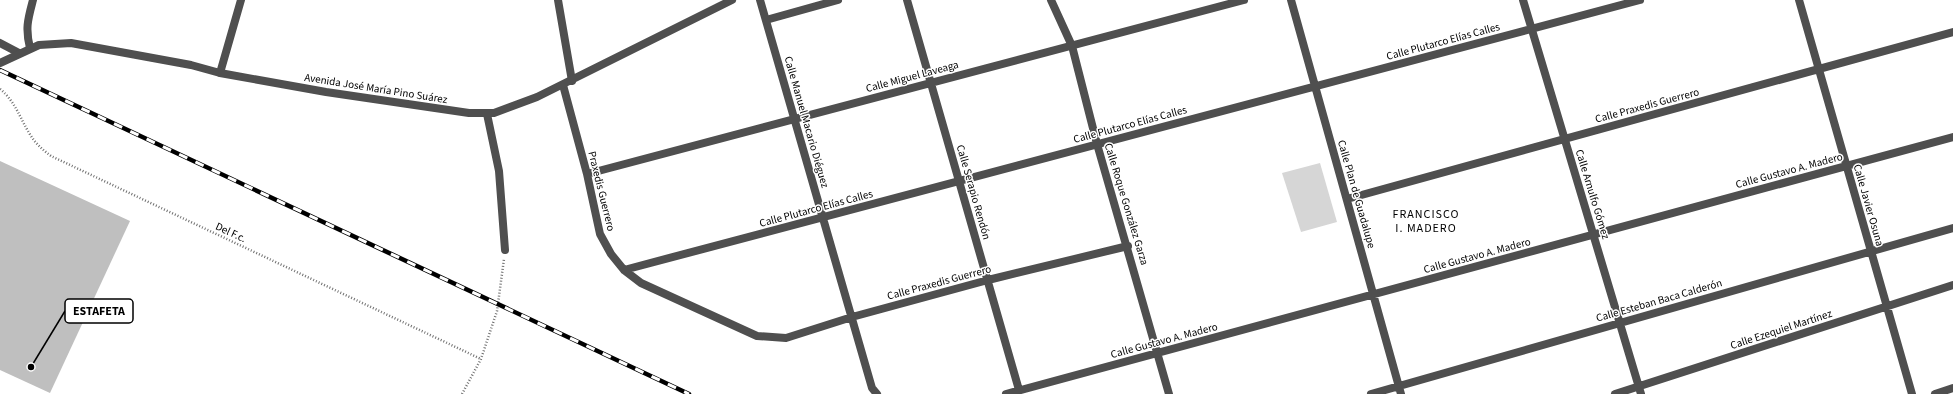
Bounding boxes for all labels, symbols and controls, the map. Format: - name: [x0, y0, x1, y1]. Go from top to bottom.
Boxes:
- street label: Calle Plutarco Elías Calles: [1385, 19, 1502, 64]
- street label: Calle Manuel Macario Diéguez: [781, 55, 833, 190]
- street label: Calle Miguel Laveaga: [864, 57, 960, 96]
- street label: Avenida José María Pino Suárez: [303, 70, 449, 107]
- street label: Calle Praxedis Guerrero: [1593, 84, 1701, 127]
- street label: Calle Plutarco Elías Calles: [1072, 102, 1189, 147]
- street label: Calle Plan de Guadalupe: [1334, 138, 1379, 251]
- street label: Calle Roque González Garza: [1101, 141, 1152, 267]
- street label: Calle Serapio Rendón: [953, 143, 994, 241]
- street label: Calle Arnulfo Gómez: [1572, 148, 1613, 241]
- street label: Calle Gustavo A. Madero: [1734, 149, 1844, 192]
- street label: Praxedis Guerrero: [584, 150, 619, 233]
- street label: Calle Javier Osuna: [1850, 162, 1887, 248]
- street label: Calle Plutarco Elías Calles: [758, 186, 875, 231]
- district label: FRANCISCO I. MADERO: [1393, 206, 1459, 237]
- street label: Del F.c.: [213, 219, 249, 246]
- street label: Calle Gustavo A. Madero: [1422, 234, 1532, 277]
- street label: Calle Praxedis Guerrero: [885, 261, 993, 304]
- street label: Calle Esteban Baca Calderón: [1594, 275, 1724, 326]
- callout: ESTAFETA: [65, 299, 133, 323]
- text: ESTAFETA: [73, 303, 125, 320]
- street label: Calle Ezequiel Martínez: [1728, 306, 1834, 353]
- street label: Calle Gustavo A. Madero: [1109, 319, 1219, 362]

